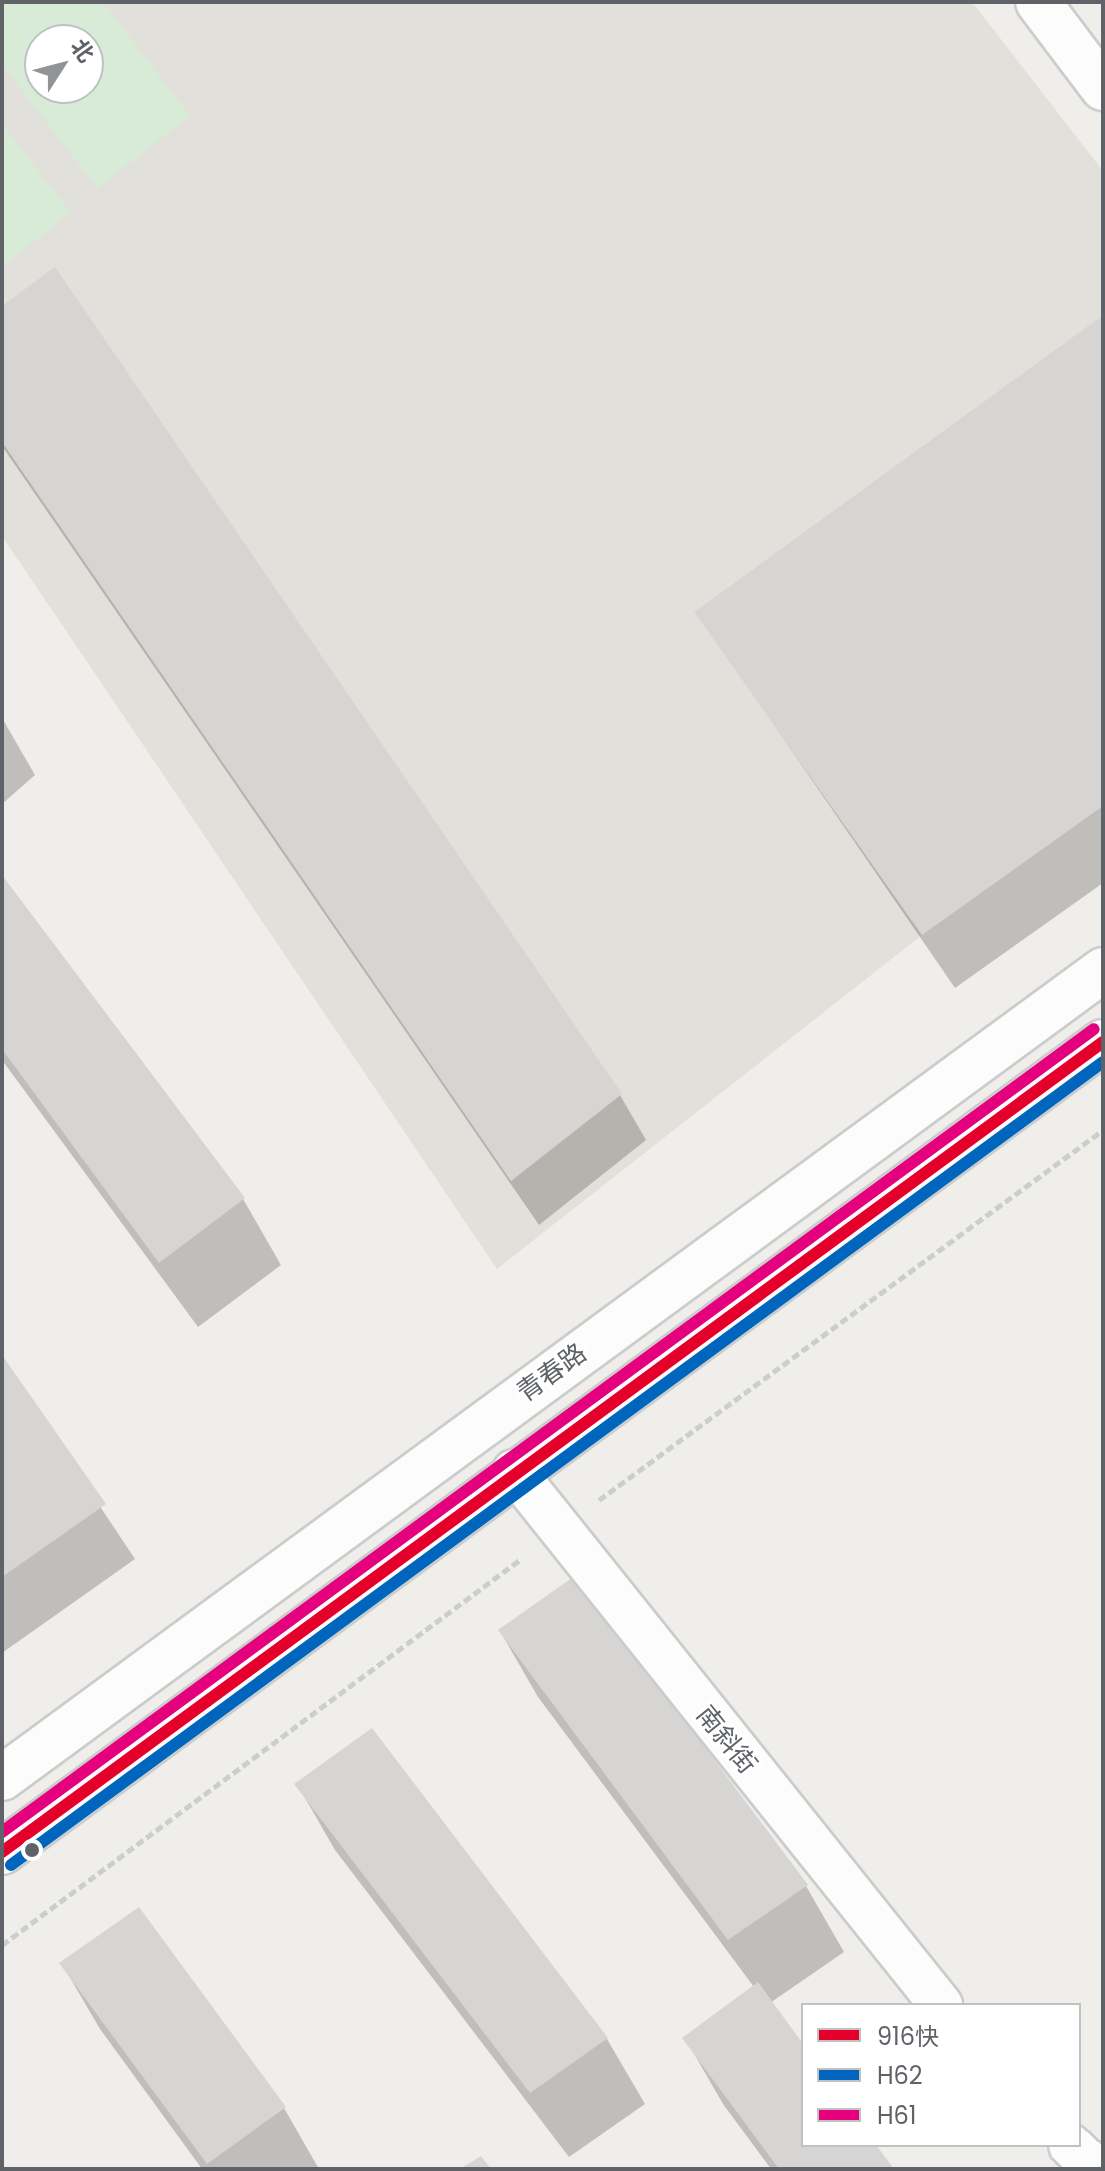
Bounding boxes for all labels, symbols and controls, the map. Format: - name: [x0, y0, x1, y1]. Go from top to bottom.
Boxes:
- north arrow: [24, 24, 104, 104]
- text: 北: [63, 33, 101, 69]
- street label: 青春路: [511, 1337, 593, 1409]
- street label: 南斜街: [689, 1700, 763, 1780]
- unlabelled marker: [24, 1842, 40, 1858]
- legend: [801, 2003, 1081, 2147]
- text: 916快: [877, 2020, 939, 2053]
- text: H62: [877, 2059, 923, 2092]
- text: H61: [877, 2099, 917, 2132]

